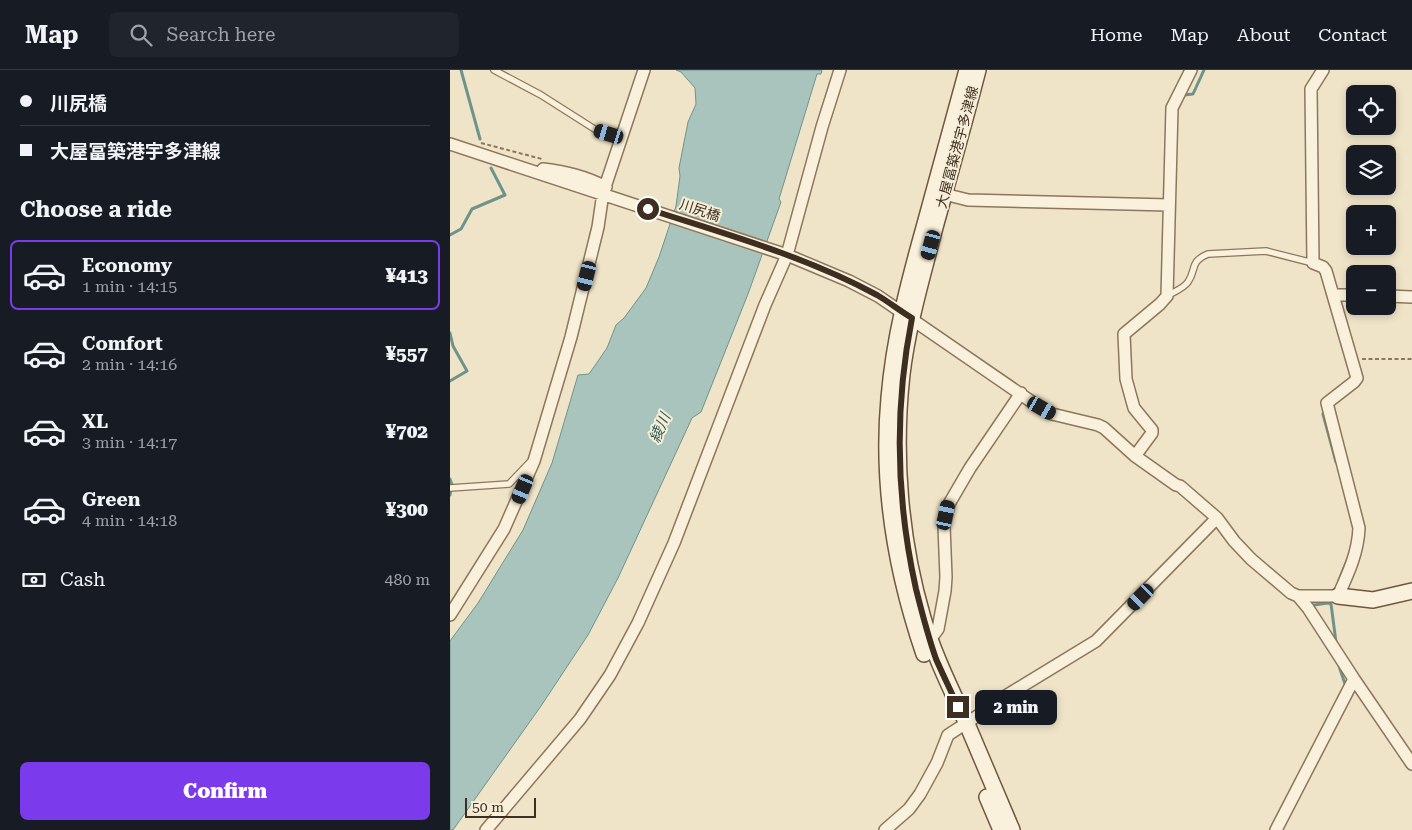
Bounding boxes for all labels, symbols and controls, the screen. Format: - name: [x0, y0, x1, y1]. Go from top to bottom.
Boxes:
- search box: [109, 12, 459, 57]
- text: Map: [25, 21, 79, 49]
- icon: search: [127, 21, 155, 49]
- text: Search here: [167, 23, 275, 46]
- text: Home: [1090, 24, 1142, 45]
- text: Map: [1170, 24, 1209, 45]
- text: About: [1237, 24, 1290, 45]
- text: Contact: [1318, 24, 1387, 45]
- street label: 大屋冨築港宇多津線: [933, 84, 981, 210]
- map controls: [1346, 85, 1396, 315]
- button: locate: [1346, 85, 1396, 135]
- text: 川尻橋: [50, 92, 107, 115]
- car: [592, 122, 625, 146]
- text: 大屋冨築港宇多津線: [50, 140, 221, 163]
- button: layers: [1346, 145, 1396, 195]
- street label: 川尻橋: [678, 196, 722, 224]
- text: Choose a ride: [20, 197, 172, 222]
- route start: [637, 198, 659, 220]
- button: +: [1346, 205, 1396, 255]
- car: [919, 229, 942, 261]
- icon: car: [22, 253, 67, 298]
- text: Economy: [82, 254, 172, 277]
- car: [576, 260, 597, 292]
- text: ¥413: [385, 264, 428, 287]
- button: −: [1346, 265, 1396, 315]
- text: 1 min · 14:15: [82, 277, 177, 296]
- icon: car: [22, 331, 67, 376]
- text: Comfort: [82, 332, 163, 355]
- text: ¥557: [385, 342, 428, 365]
- text: 2 min · 14:16: [82, 355, 177, 374]
- car: [1025, 394, 1058, 422]
- icon: car: [22, 409, 67, 454]
- water label: 綾川: [646, 409, 675, 445]
- text: XL: [82, 410, 108, 433]
- text: ¥702: [385, 420, 428, 443]
- text: 3 min · 14:17: [82, 433, 177, 452]
- car: [510, 472, 535, 506]
- icon: car: [22, 487, 67, 532]
- text: Green: [82, 488, 140, 511]
- text: ¥300: [385, 498, 428, 521]
- car: [935, 499, 956, 531]
- text: 4 min · 14:18: [82, 511, 177, 530]
- icon: cash: [20, 566, 48, 594]
- text: Cash: [60, 568, 105, 591]
- text: 480 m: [384, 570, 430, 589]
- car: [1125, 581, 1156, 613]
- callout: 2 min: [976, 690, 1058, 724]
- route end: [947, 696, 969, 718]
- text: 2 min: [994, 698, 1038, 717]
- button: Confirm: [20, 762, 430, 820]
- scale bar: [465, 795, 536, 818]
- text: 50 m: [472, 799, 504, 815]

